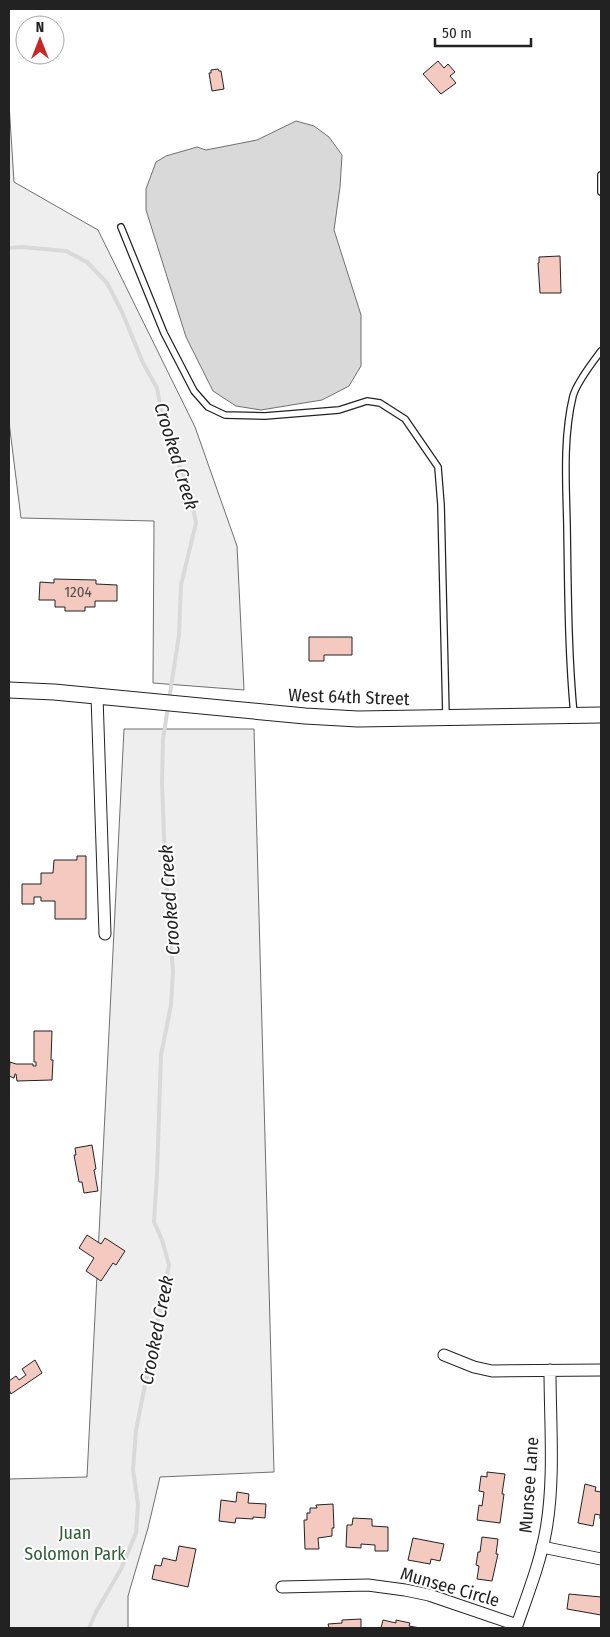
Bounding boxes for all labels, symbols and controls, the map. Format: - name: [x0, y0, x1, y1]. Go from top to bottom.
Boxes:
- north arrow: [15, 15, 65, 65]
- scale bar: [435, 15, 531, 47]
- text: N: [36, 19, 44, 36]
- text: 50 m: [442, 24, 472, 42]
- water label: Crooked Creek: [149, 400, 204, 512]
- house number: 1204: [64, 583, 92, 601]
- street label: West 64th Street: [288, 684, 410, 710]
- water label: Crooked Creek: [154, 844, 185, 956]
- water label: Crooked Creek: [135, 1274, 178, 1387]
- street label: Munsee Lane: [515, 1436, 543, 1534]
- park label: Juan Solomon Park: [24, 1522, 126, 1565]
- street label: Munsee Circle: [398, 1562, 502, 1612]

